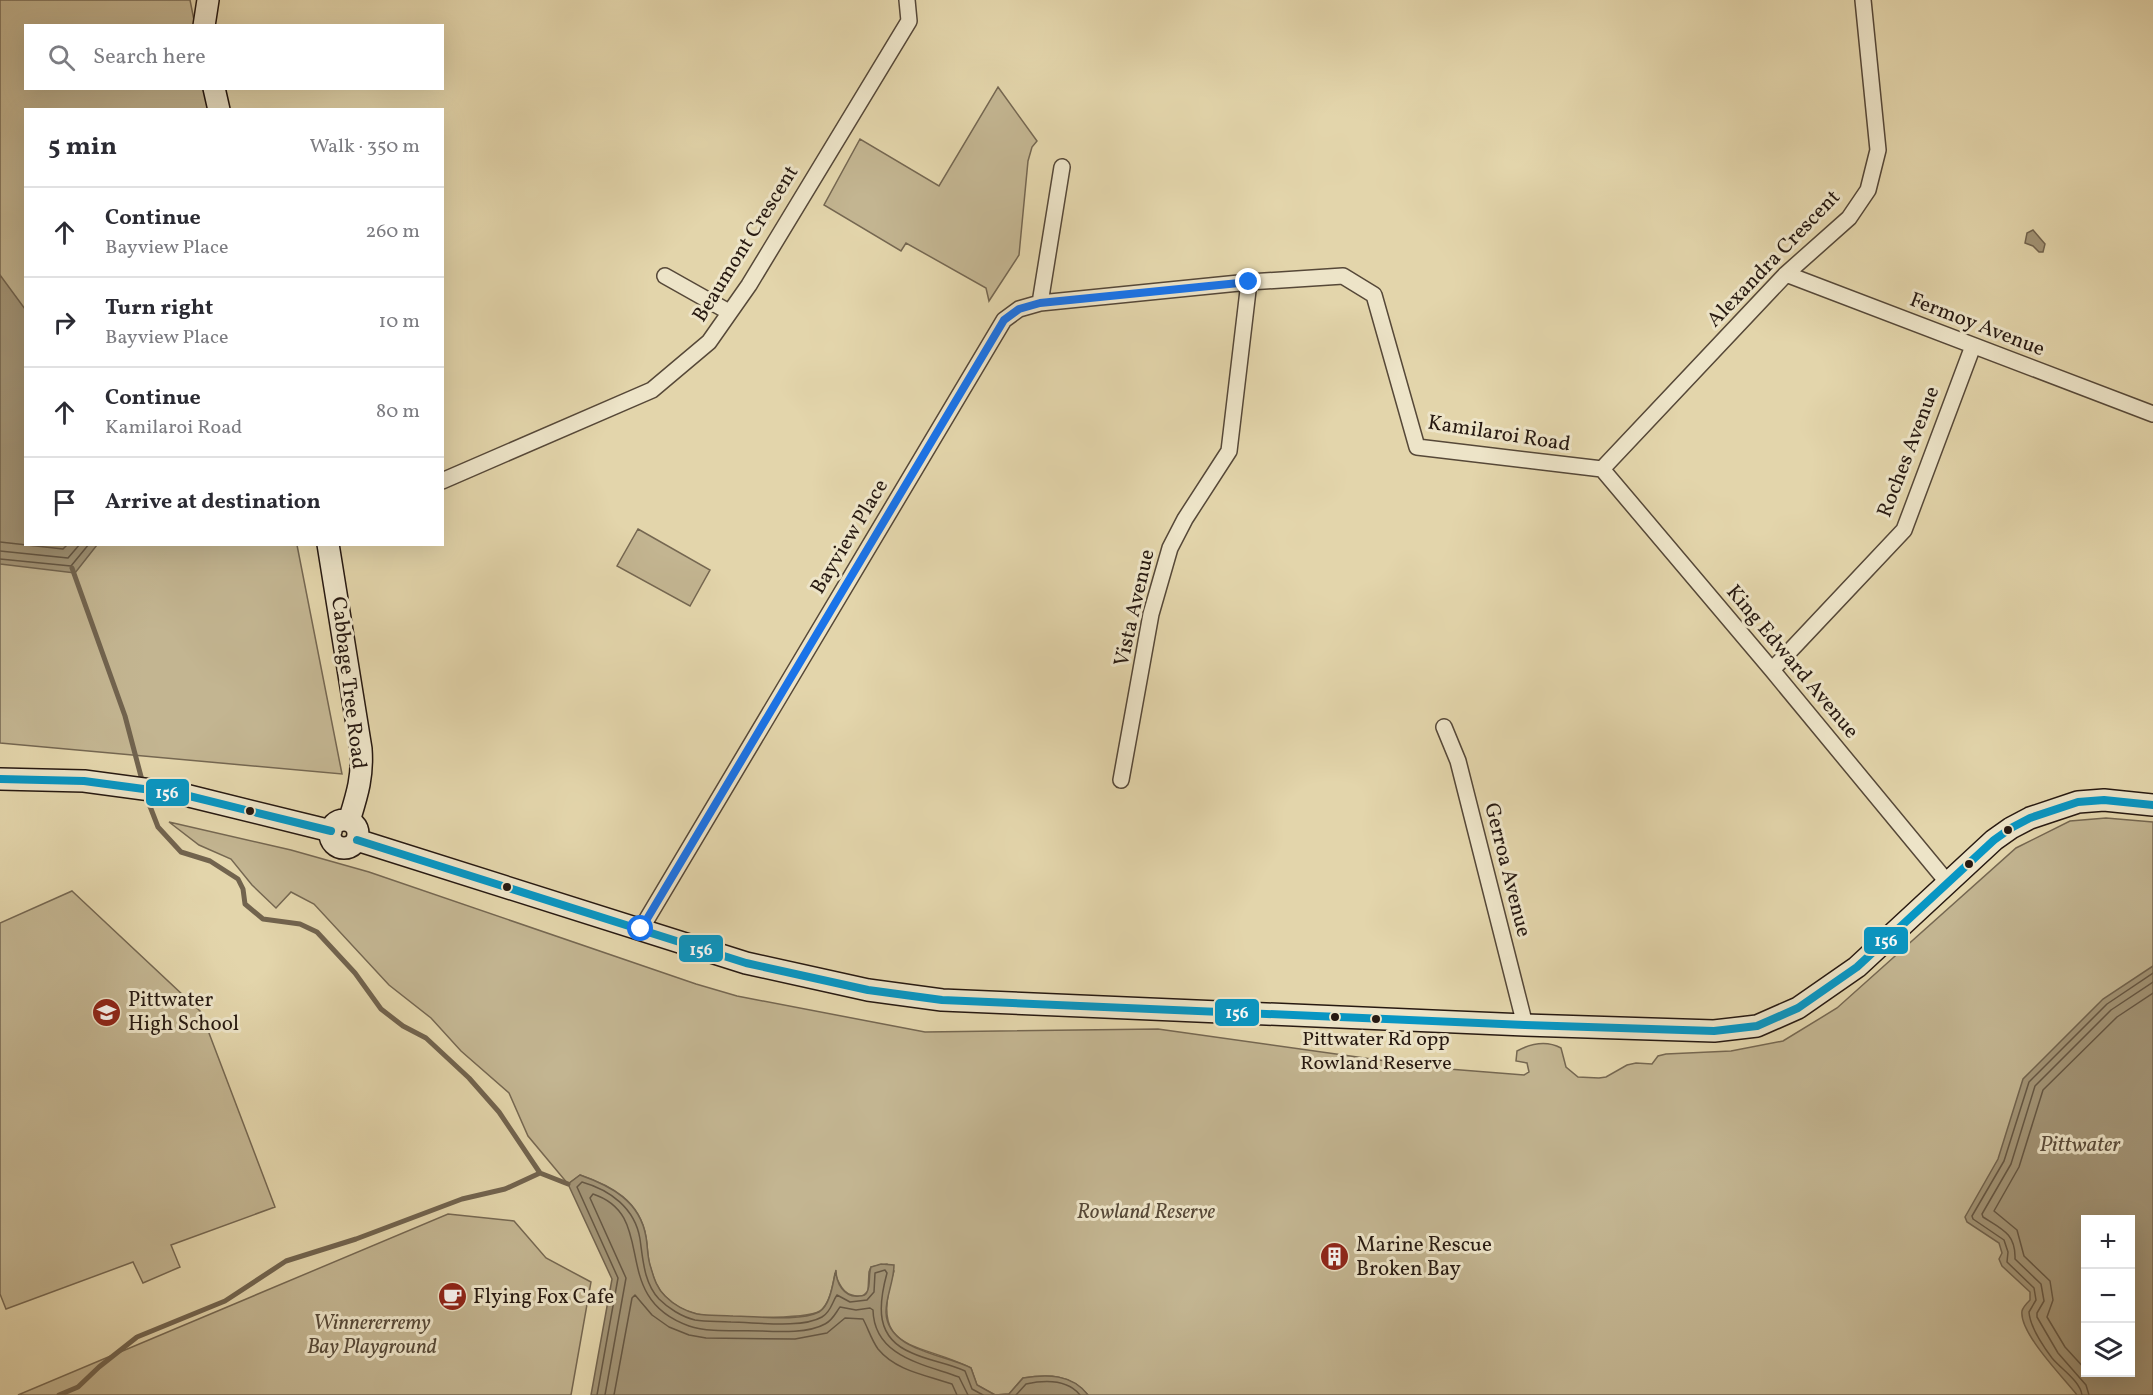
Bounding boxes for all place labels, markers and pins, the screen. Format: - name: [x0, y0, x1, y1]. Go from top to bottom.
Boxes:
- unlabelled marker: [244, 805, 256, 817]
- unlabelled marker: [2002, 824, 2014, 836]
- unlabelled marker: [1963, 858, 1975, 870]
- unlabelled marker: [501, 881, 513, 893]
- place label: Pittwater High School: [128, 986, 239, 1039]
- school or university icon: Pittwater High School: [91, 996, 123, 1028]
- unlabelled marker: [1329, 1011, 1341, 1023]
- marker: Pittwater Rd opp Rowland Reserve: [1370, 1013, 1382, 1025]
- place label: Pittwater Rd opp Rowland Reserve: [1300, 1026, 1452, 1078]
- place label: Marine Rescue Broken Bay: [1356, 1231, 1492, 1284]
- building icon: Marine Rescue Broken Bay: [1319, 1241, 1351, 1273]
- cafe icon: Flying Fox Cafe: [436, 1281, 468, 1313]
- place label: Flying Fox Cafe: [473, 1283, 614, 1312]

